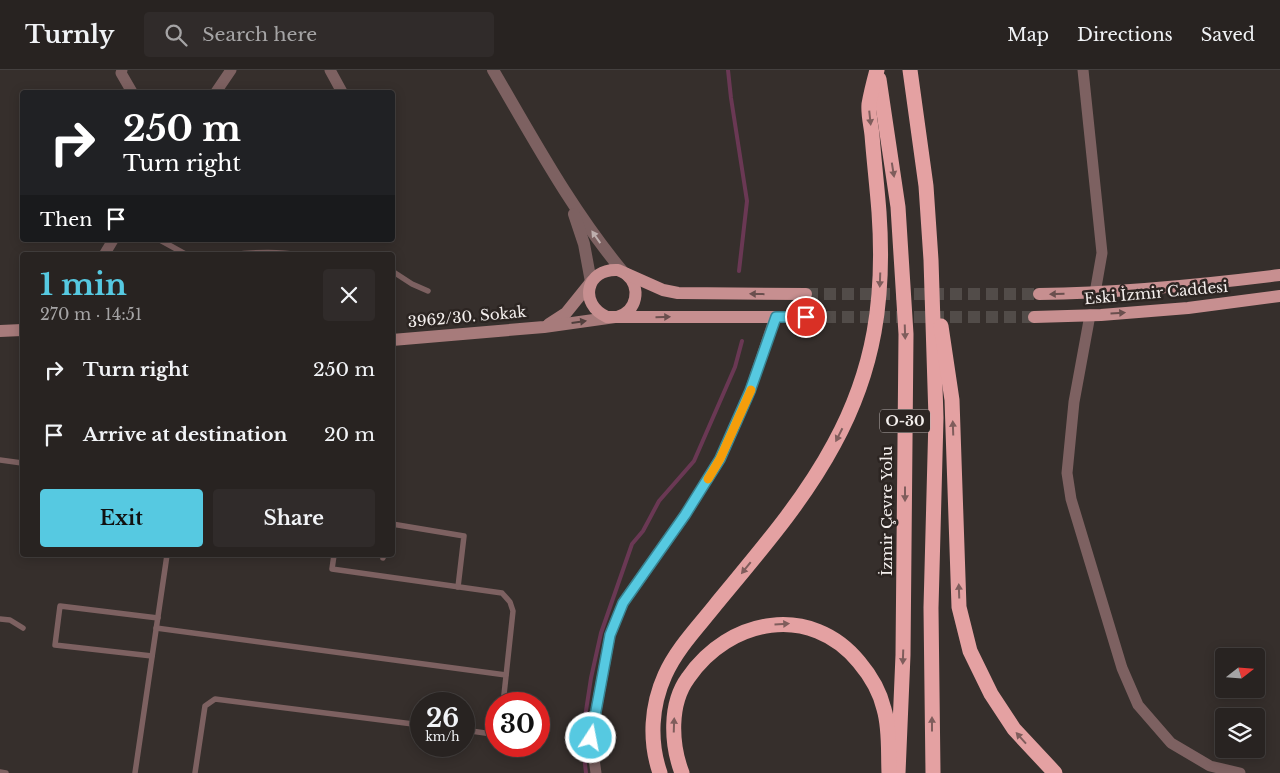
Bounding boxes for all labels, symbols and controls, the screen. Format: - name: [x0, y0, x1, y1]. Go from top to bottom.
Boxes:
- search box: [144, 12, 494, 57]
- text: Turnly: [25, 20, 114, 49]
- icon: search: [162, 21, 190, 49]
- text: Search here: [202, 23, 317, 46]
- text: Map: [1007, 24, 1049, 46]
- text: Directions: [1077, 24, 1173, 46]
- text: Saved: [1201, 24, 1255, 46]
- text: 250 m: [123, 107, 241, 150]
- icon: right: [40, 110, 105, 175]
- one-way arrow: [866, 110, 874, 126]
- text: Turn right: [123, 150, 241, 177]
- one-way arrow: [889, 162, 897, 178]
- icon: arrive: [102, 205, 130, 233]
- text: Then: [40, 208, 92, 231]
- one-way arrow: [591, 230, 601, 244]
- text: 1 min: [40, 266, 127, 303]
- button: close: [323, 269, 375, 321]
- one-way arrow: [876, 272, 884, 288]
- street label: Eski İzmir Caddesi: [1083, 277, 1229, 308]
- one-way arrow: [749, 289, 765, 297]
- one-way arrow: [1049, 290, 1065, 298]
- pin: [785, 296, 827, 338]
- street label: 3962/30. Sokak: [407, 302, 528, 331]
- icon: arrive: [792, 303, 820, 331]
- text: 270 m · 14:51: [40, 304, 142, 324]
- one-way arrow: [1110, 309, 1126, 317]
- one-way arrow: [656, 313, 672, 321]
- one-way arrow: [572, 318, 588, 326]
- one-way arrow: [902, 324, 910, 340]
- icon: right: [40, 356, 68, 384]
- text: Turn right: [83, 358, 189, 381]
- text: 250 m: [313, 358, 375, 381]
- road number: O-30: [880, 410, 930, 432]
- one-way arrow: [949, 420, 957, 436]
- icon: arrive: [40, 421, 68, 449]
- text: Arrive at destination: [83, 423, 287, 446]
- text: 20 m: [324, 423, 375, 446]
- one-way arrow: [835, 428, 843, 443]
- street label: İzmir Çevre Yolu: [877, 446, 896, 576]
- one-way arrow: [901, 487, 909, 503]
- button: Exit: [40, 489, 203, 547]
- button: Share: [213, 489, 375, 547]
- one-way arrow: [740, 561, 751, 574]
- one-way arrow: [955, 583, 963, 599]
- one-way arrow: [774, 620, 790, 628]
- north arrow: [1215, 648, 1265, 698]
- map controls: [1215, 648, 1265, 758]
- one-way arrow: [899, 649, 907, 665]
- speed limit sign: 30: [485, 692, 550, 757]
- text: 26: [426, 703, 459, 734]
- button: layers: [1215, 708, 1265, 758]
- position arrow: [564, 711, 616, 763]
- one-way arrow: [928, 716, 936, 732]
- one-way arrow: [670, 717, 678, 733]
- text: km/h: [425, 729, 460, 744]
- one-way arrow: [1016, 731, 1027, 744]

